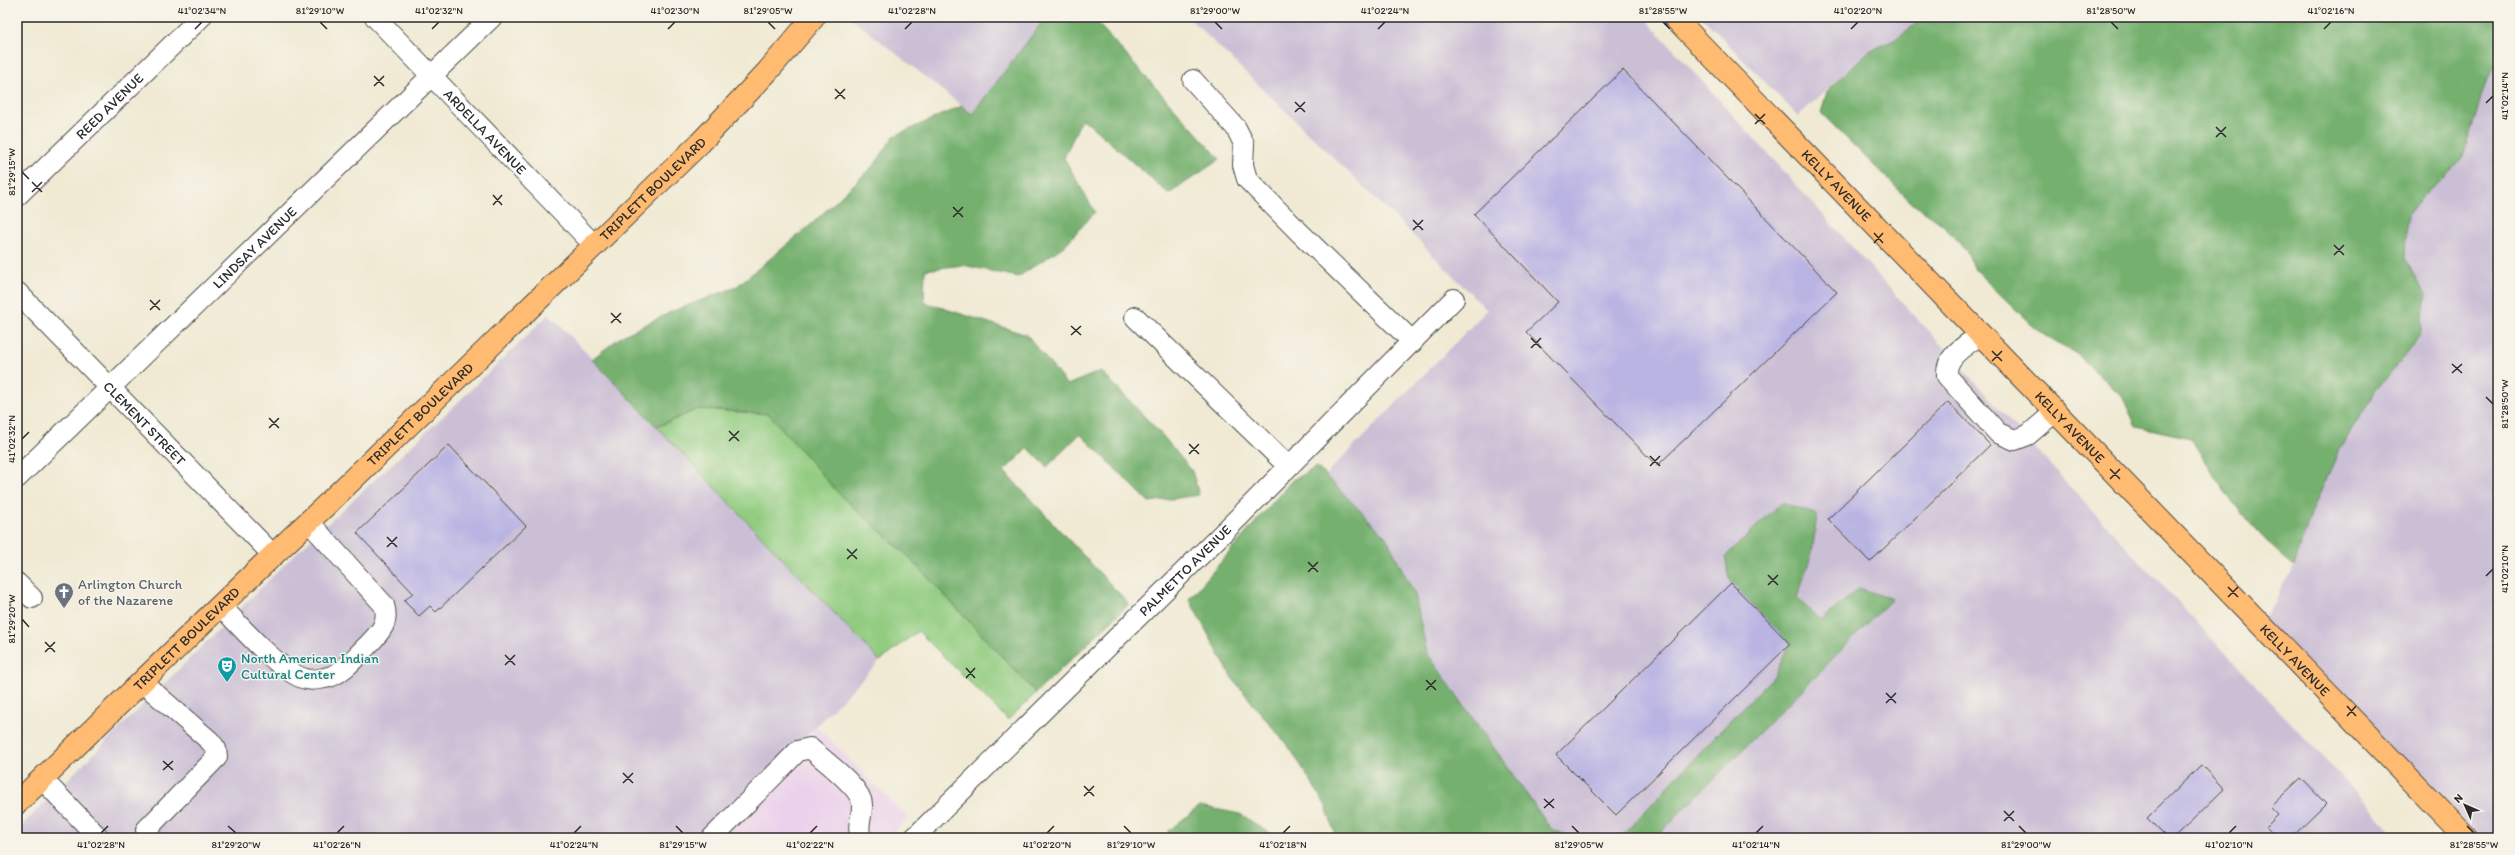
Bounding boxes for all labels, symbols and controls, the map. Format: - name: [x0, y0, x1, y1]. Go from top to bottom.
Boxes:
- text: 41°02'34"N: [178, 4, 227, 17]
- text: 81°29'10"W: [296, 4, 345, 17]
- text: 41°02'32"N: [415, 4, 463, 17]
- text: 41°02'30"N: [651, 4, 700, 17]
- text: 81°29'05"W: [743, 4, 793, 17]
- text: 41°02'28"N: [888, 4, 936, 17]
- text: 81°29'00"W: [1190, 4, 1240, 17]
- text: 41°02'24"N: [1361, 4, 1410, 17]
- text: 81°28'55"W: [1639, 4, 1688, 17]
- text: 41°02'20"N: [1834, 4, 1883, 17]
- text: 81°28'50"W: [2086, 4, 2136, 17]
- text: 41°02'16"N: [2307, 4, 2355, 17]
- street label: REED AVENUE: [73, 70, 147, 143]
- text: 41°02'14"N: [2498, 72, 2511, 120]
- street label: ARDELLA AVENUE: [440, 86, 530, 178]
- street label: TRIPLETT BOULEVARD: [596, 134, 710, 245]
- street label: KELLY AVENUE: [1798, 146, 1875, 225]
- text: 81°29'15"W: [5, 148, 18, 196]
- street label: LINDSAY AVENUE: [209, 203, 301, 292]
- street label: TRIPLETT BOULEVARD: [363, 359, 477, 470]
- street label: CLEMENT STREET: [100, 378, 189, 469]
- text: 81°28'50"W: [2498, 379, 2511, 429]
- street label: KELLY AVENUE: [2031, 388, 2108, 467]
- text: 41°02'32"N: [5, 415, 18, 463]
- street label: PALMETTO AVENUE: [1136, 521, 1235, 620]
- text: 41°02'10"N: [2498, 545, 2511, 593]
- place label: Arlington Church of the Nazarene: [78, 576, 183, 609]
- church icon: Arlington Church of the Nazarene: [53, 581, 75, 609]
- street label: TRIPLETT BOULEVARD: [130, 583, 244, 694]
- text: 81°29'20"W: [5, 594, 18, 644]
- street label: KELLY AVENUE: [2256, 621, 2333, 700]
- place label: North American Indian Cultural Center: [241, 650, 379, 683]
- theatre icon: North American Indian Cultural Center: [216, 655, 238, 683]
- north arrow: [2445, 785, 2485, 825]
- text: N: [2451, 791, 2466, 806]
- text: 41°02'28"N: [77, 838, 125, 851]
- text: 81°29'20"W: [211, 838, 261, 851]
- text: 41°02'26"N: [313, 838, 361, 851]
- text: 41°02'24"N: [550, 838, 599, 851]
- text: 81°29'15"W: [659, 838, 707, 851]
- text: 41°02'22"N: [786, 838, 834, 851]
- text: 41°02'20"N: [1023, 838, 1072, 851]
- text: 81°29'10"W: [1107, 838, 1156, 851]
- text: 41°02'18"N: [1259, 838, 1307, 851]
- text: 81°29'05"W: [1554, 838, 1604, 851]
- text: 41°02'14"N: [1732, 838, 1780, 851]
- text: 81°29'00"W: [2001, 838, 2051, 851]
- text: 41°02'10"N: [2205, 838, 2253, 851]
- text: 81°28'55"W: [2450, 838, 2499, 851]

